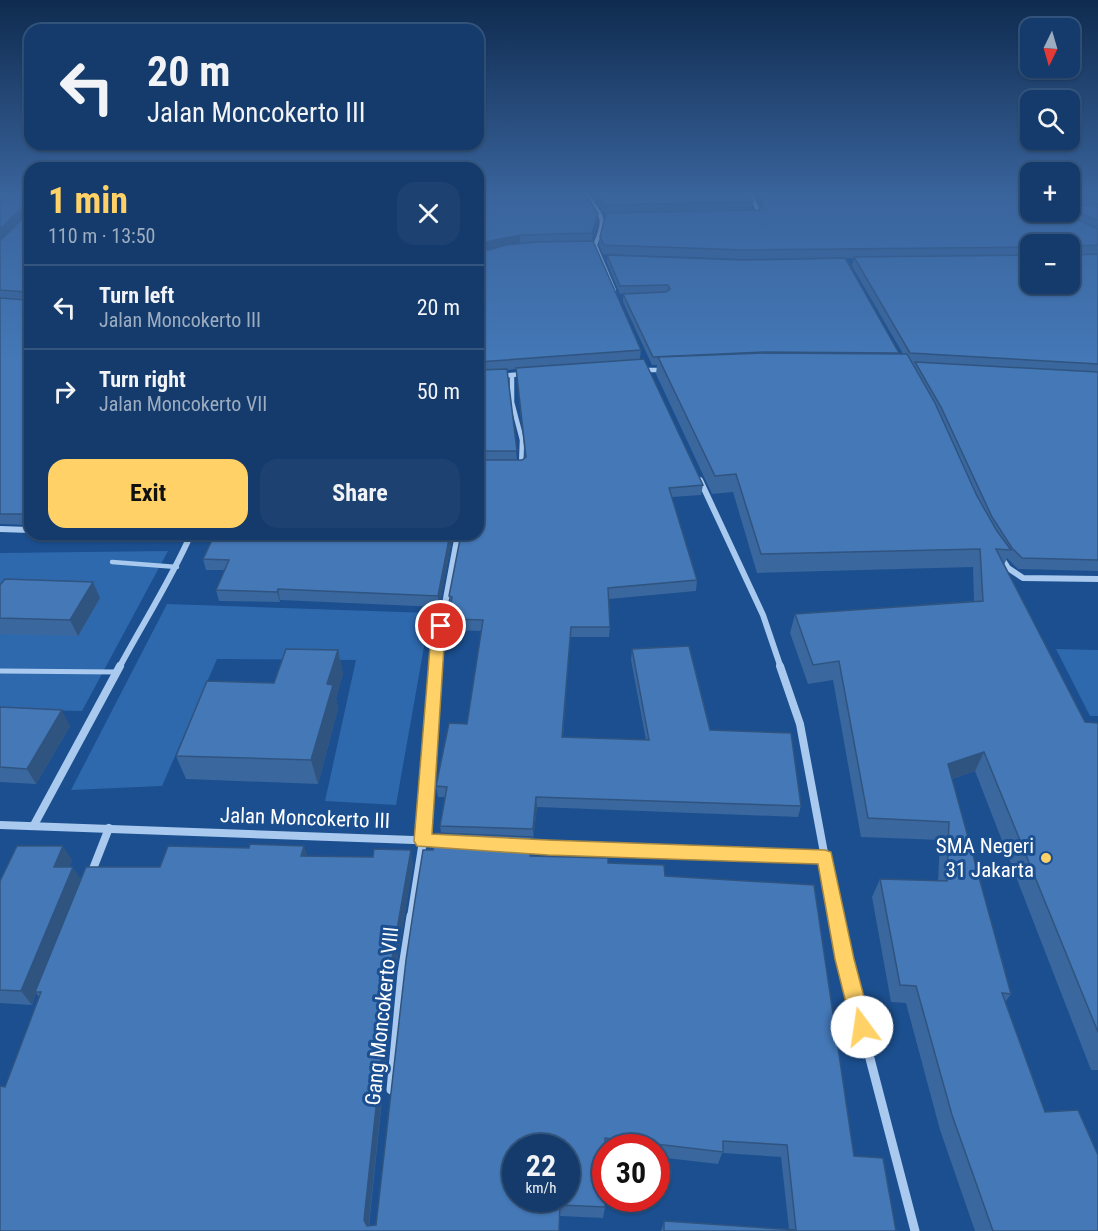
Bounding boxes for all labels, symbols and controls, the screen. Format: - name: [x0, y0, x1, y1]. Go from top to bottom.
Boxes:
- north arrow: [1020, 18, 1080, 78]
- map controls: [1020, 18, 1080, 294]
- text: 20 m: [147, 47, 230, 96]
- icon: left: [48, 48, 126, 126]
- button: search: [1020, 90, 1080, 150]
- text: Jalan Moncokerto III: [147, 97, 366, 129]
- button: +: [1020, 162, 1080, 222]
- text: 1 min: [48, 180, 128, 222]
- button: close: [397, 182, 460, 245]
- text: 110 m · 13:50: [48, 224, 155, 248]
- button: −: [1020, 234, 1080, 294]
- text: Turn left: [99, 283, 174, 308]
- icon: left: [48, 291, 81, 324]
- text: 20 m: [417, 295, 460, 320]
- text: Jalan Moncokerto III: [99, 308, 261, 332]
- text: Turn right: [99, 367, 186, 392]
- icon: right: [48, 375, 81, 408]
- text: 50 m: [417, 379, 460, 404]
- text: Jalan Moncokerto VII: [99, 392, 267, 416]
- button: Exit: [48, 459, 248, 528]
- button: Share: [260, 459, 460, 528]
- pin: [415, 600, 466, 651]
- icon: arrive: [424, 609, 457, 642]
- street label: Jalan Moncokerto III: [220, 803, 390, 833]
- place label: SMA Negeri 31 Jakarta: [936, 834, 1034, 882]
- marker: SMA Negeri 31 Jakarta: [1039, 851, 1053, 865]
- street label: Gang Moncokerto VIII: [361, 925, 403, 1107]
- position arrow: [830, 995, 894, 1059]
- speed limit sign: 30: [592, 1134, 670, 1212]
- text: 22: [526, 1148, 556, 1183]
- text: km/h: [526, 1179, 556, 1197]

